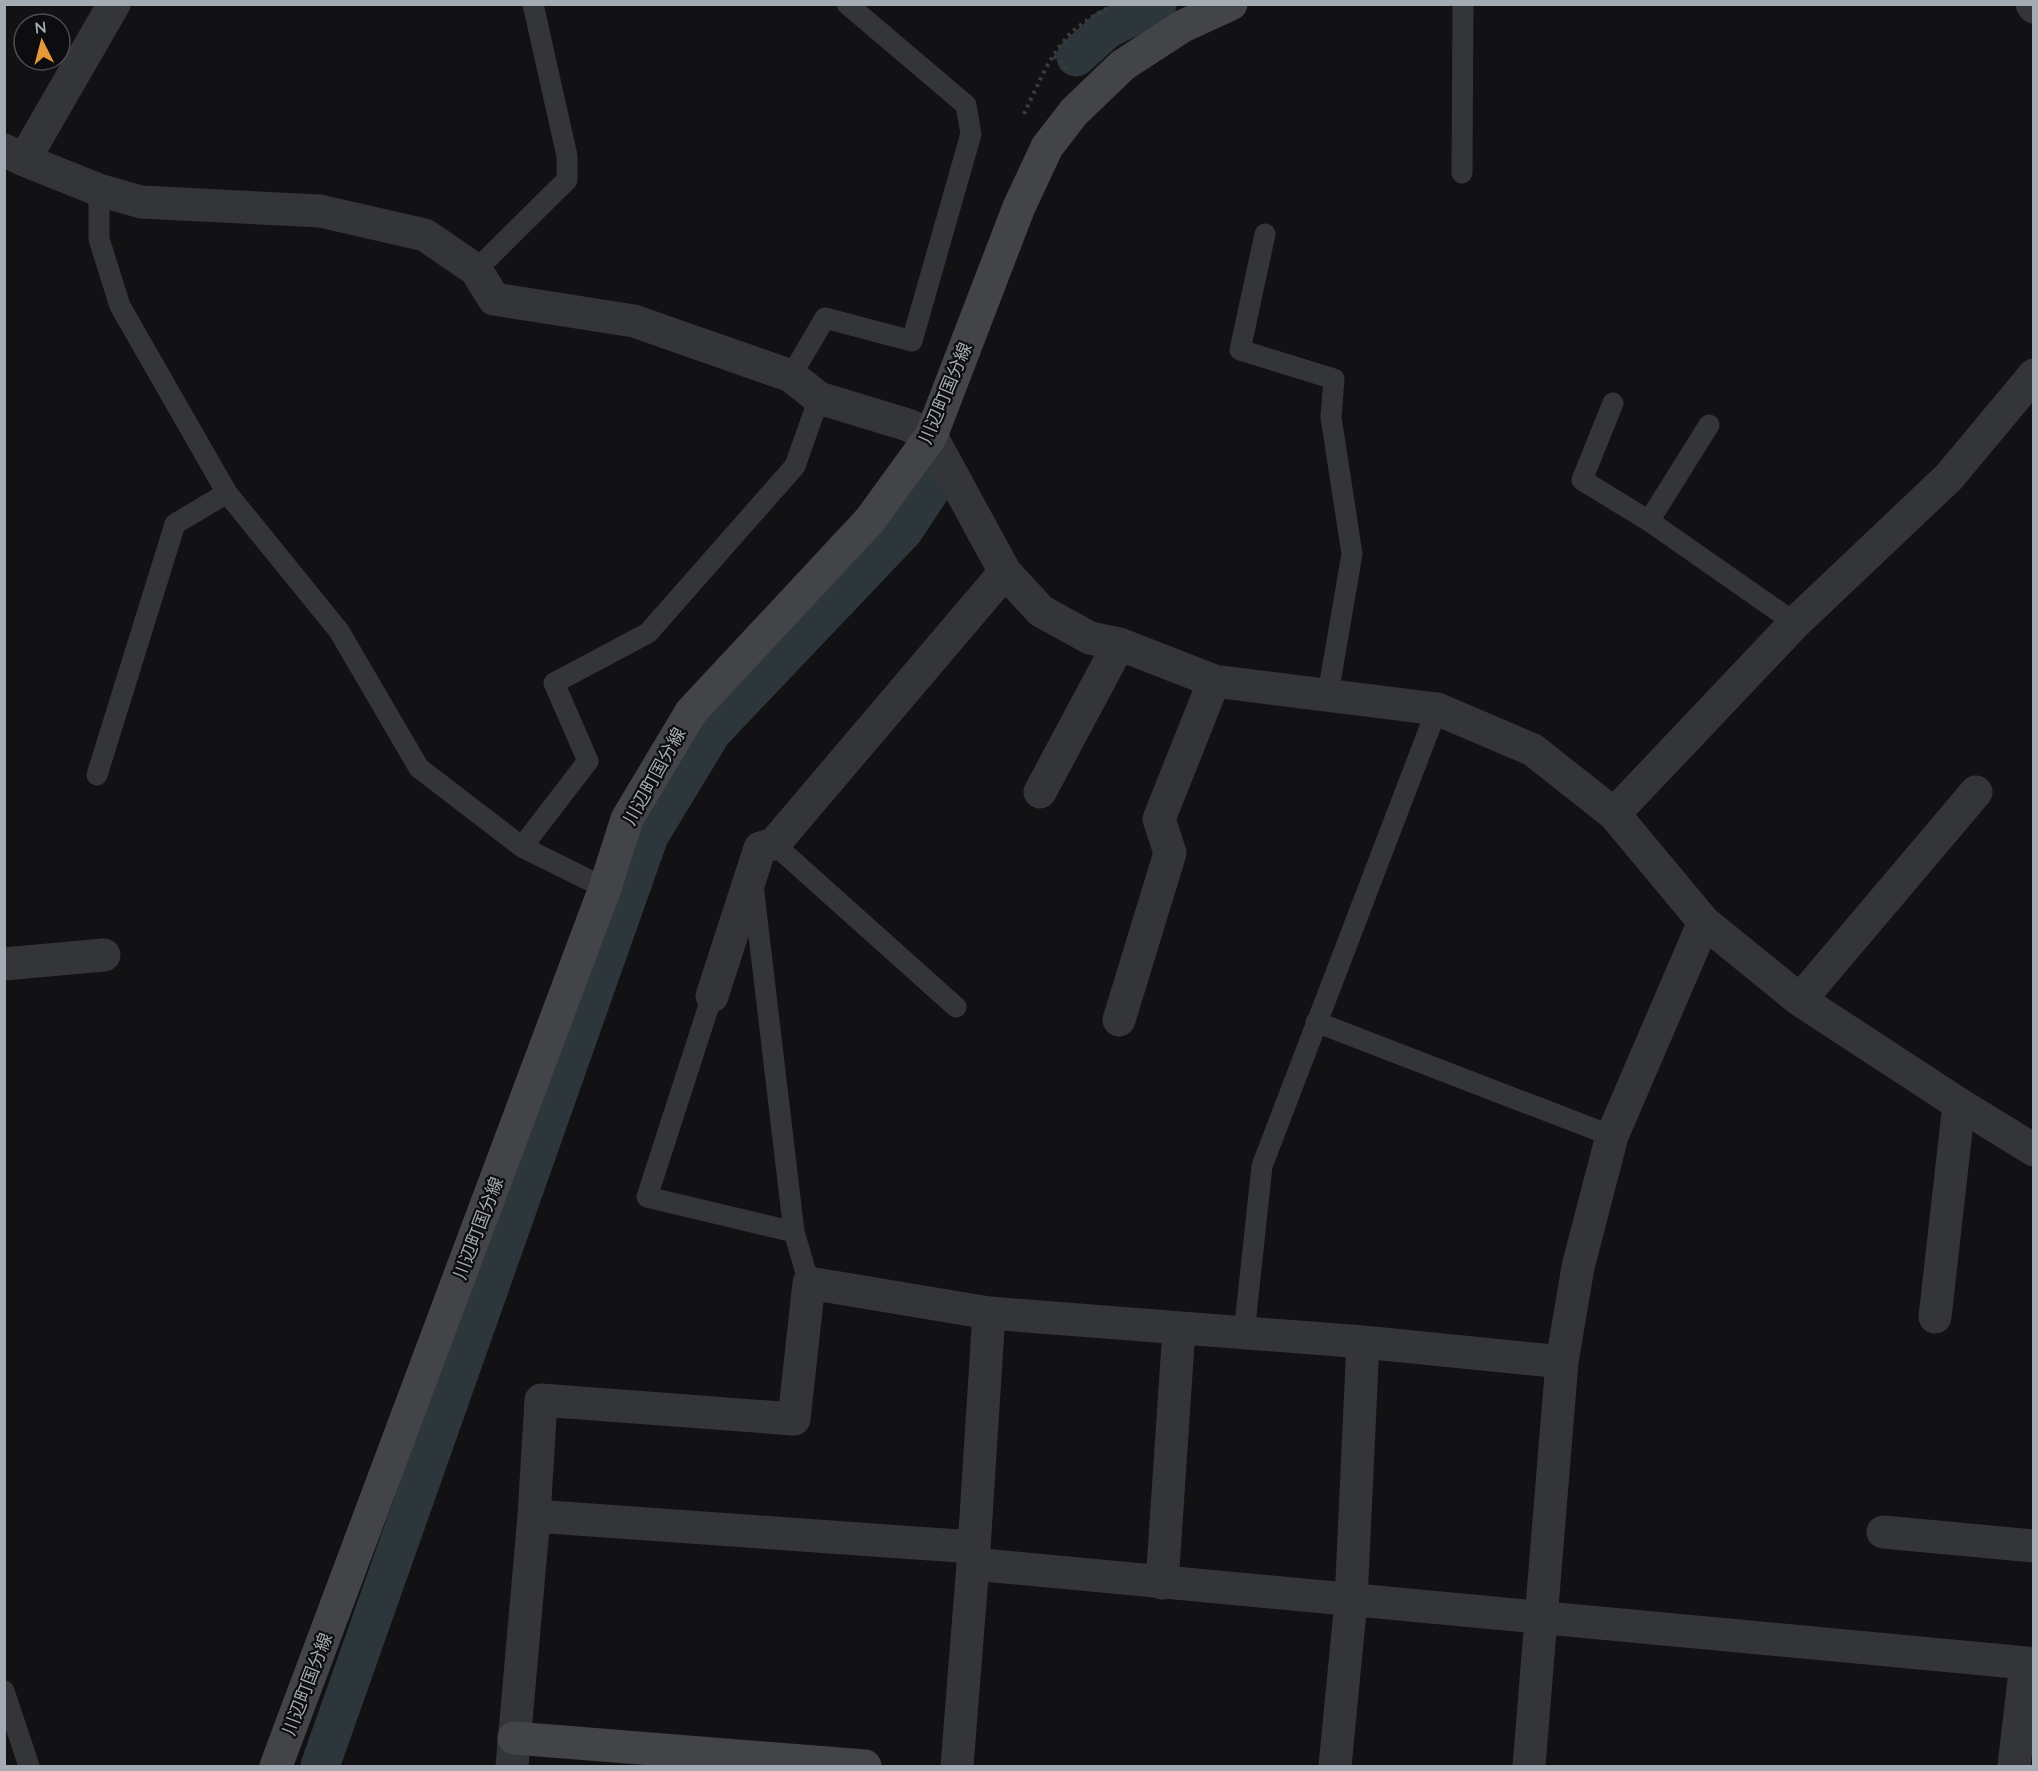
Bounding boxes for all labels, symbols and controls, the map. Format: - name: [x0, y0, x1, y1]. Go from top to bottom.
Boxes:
- north arrow: [12, 12, 72, 72]
- text: N: [34, 17, 47, 38]
- street label: 川辺町国分線: [913, 339, 977, 447]
- street label: 川辺町国分線: [618, 723, 690, 829]
- street label: 川辺町国分線: [448, 1173, 508, 1283]
- street label: 川辺町国分線: [277, 1629, 337, 1739]

